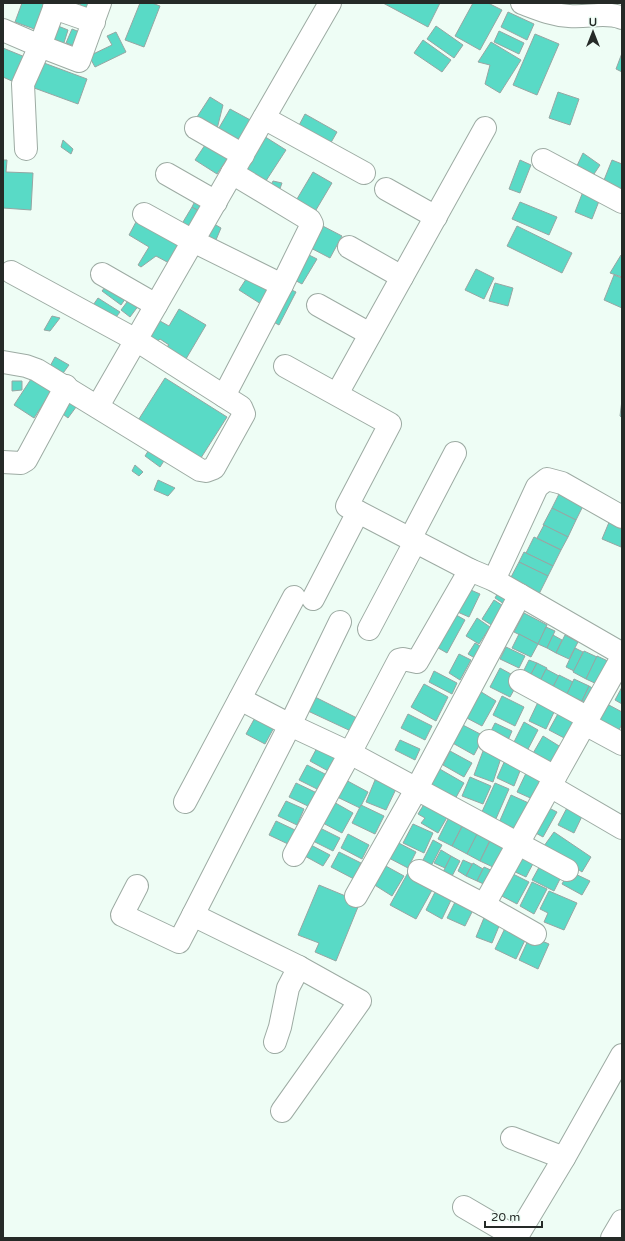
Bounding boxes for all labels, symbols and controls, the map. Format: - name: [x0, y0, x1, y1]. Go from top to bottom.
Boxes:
- north arrow: [573, 12, 613, 52]
- text: U: [589, 16, 597, 29]
- scale bar: [485, 1203, 542, 1229]
- text: 20 m: [491, 1210, 520, 1224]

